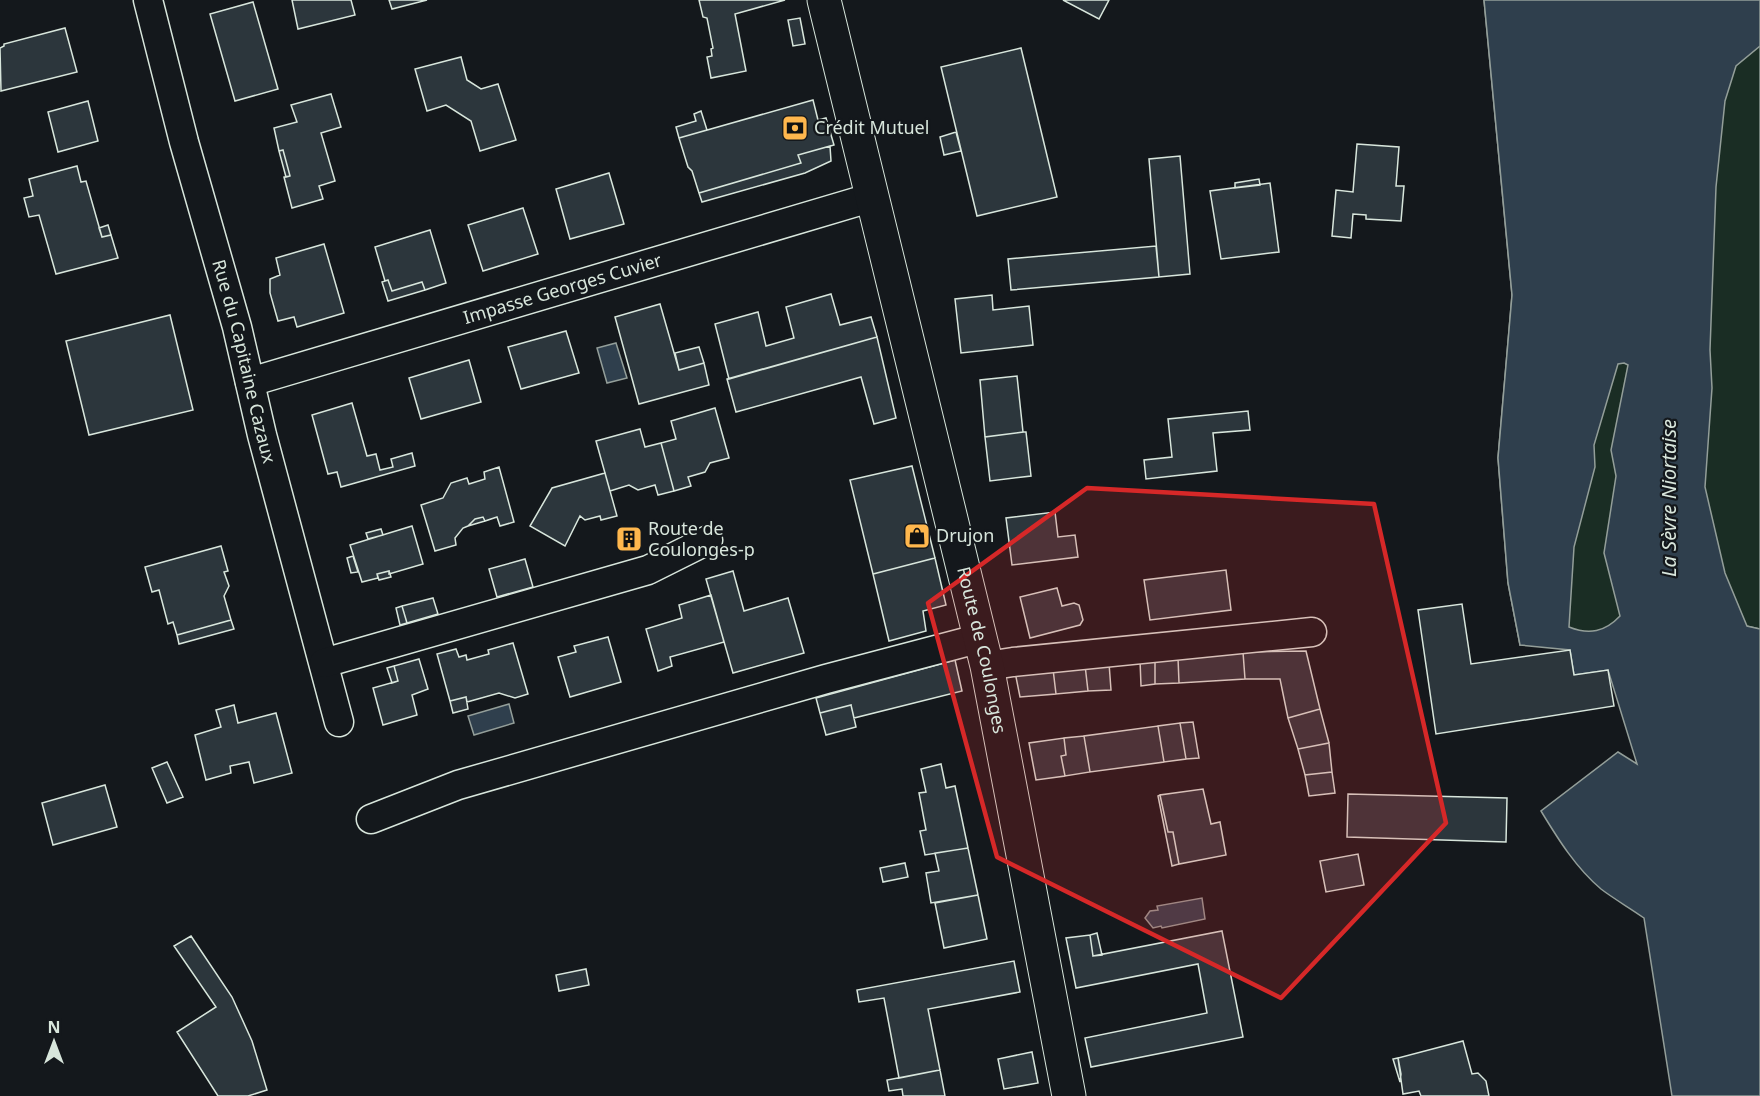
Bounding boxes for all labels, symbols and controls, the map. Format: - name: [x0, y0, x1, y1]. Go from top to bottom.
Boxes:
- bank icon: Crédit Mutuel: [780, 113, 810, 143]
- place label: Crédit Mutuel: [814, 115, 929, 139]
- street label: Impasse Georges Cuvier: [460, 247, 665, 329]
- street label: Rue du Capitaine Cazaux: [207, 257, 282, 466]
- water label: La Sèvre Niortaise: [1655, 419, 1682, 577]
- place label: Route de Coulonges-p: [648, 516, 755, 561]
- shop icon: Drujon: [902, 521, 932, 551]
- place label: Drujon: [936, 523, 994, 547]
- building icon: Route de Coulonges-p: [614, 524, 644, 554]
- street label: Route de Coulonges: [952, 564, 1013, 735]
- north arrow: [24, 1012, 84, 1072]
- text: N: [47, 1016, 61, 1038]

